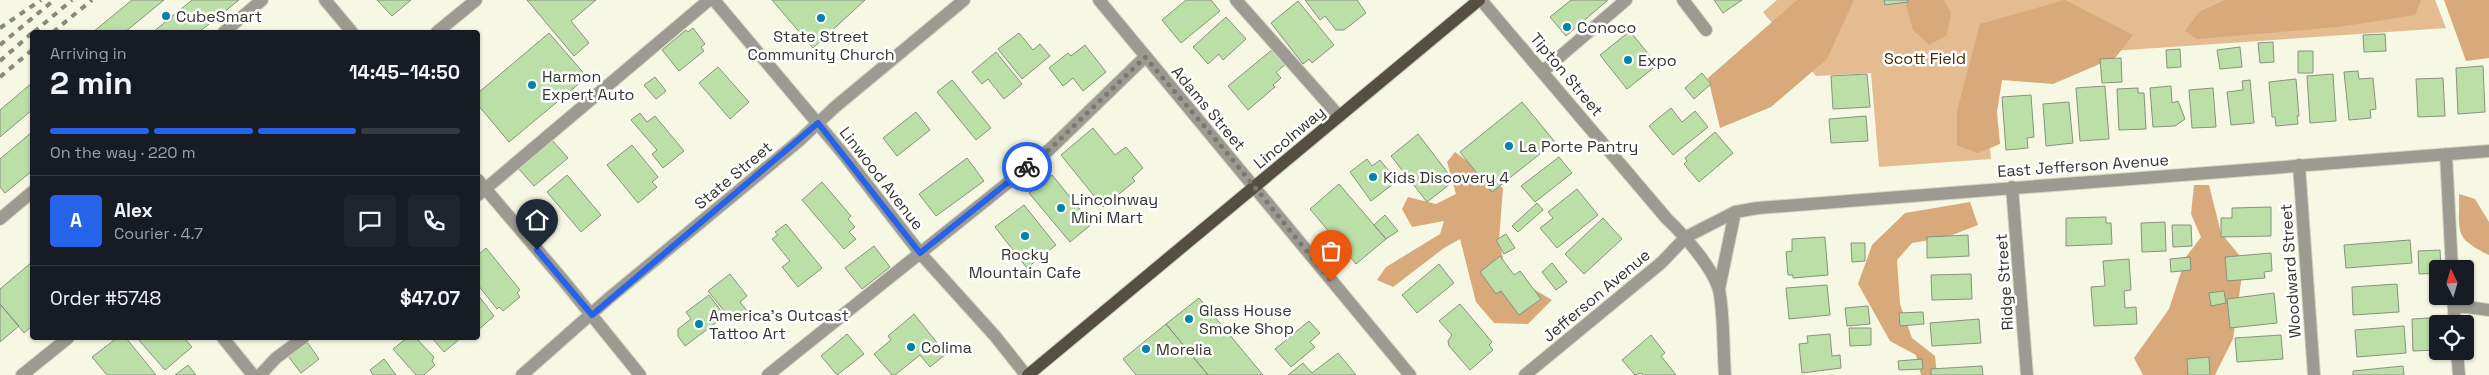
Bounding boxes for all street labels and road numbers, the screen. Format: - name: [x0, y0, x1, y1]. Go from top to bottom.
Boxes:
- street label: Tipton Street: [1525, 28, 1608, 121]
- street label: Adams Street: [1167, 61, 1250, 155]
- street label: Lincolnway: [1249, 101, 1329, 173]
- street label: Linwood Avenue: [835, 122, 929, 234]
- street label: State Street: [690, 137, 777, 214]
- street label: East Jefferson Avenue: [1997, 149, 2169, 182]
- street label: Woodward Street: [2275, 203, 2306, 339]
- street label: Ridge Street: [1991, 233, 2018, 331]
- street label: Jefferson Avenue: [1538, 244, 1654, 346]

